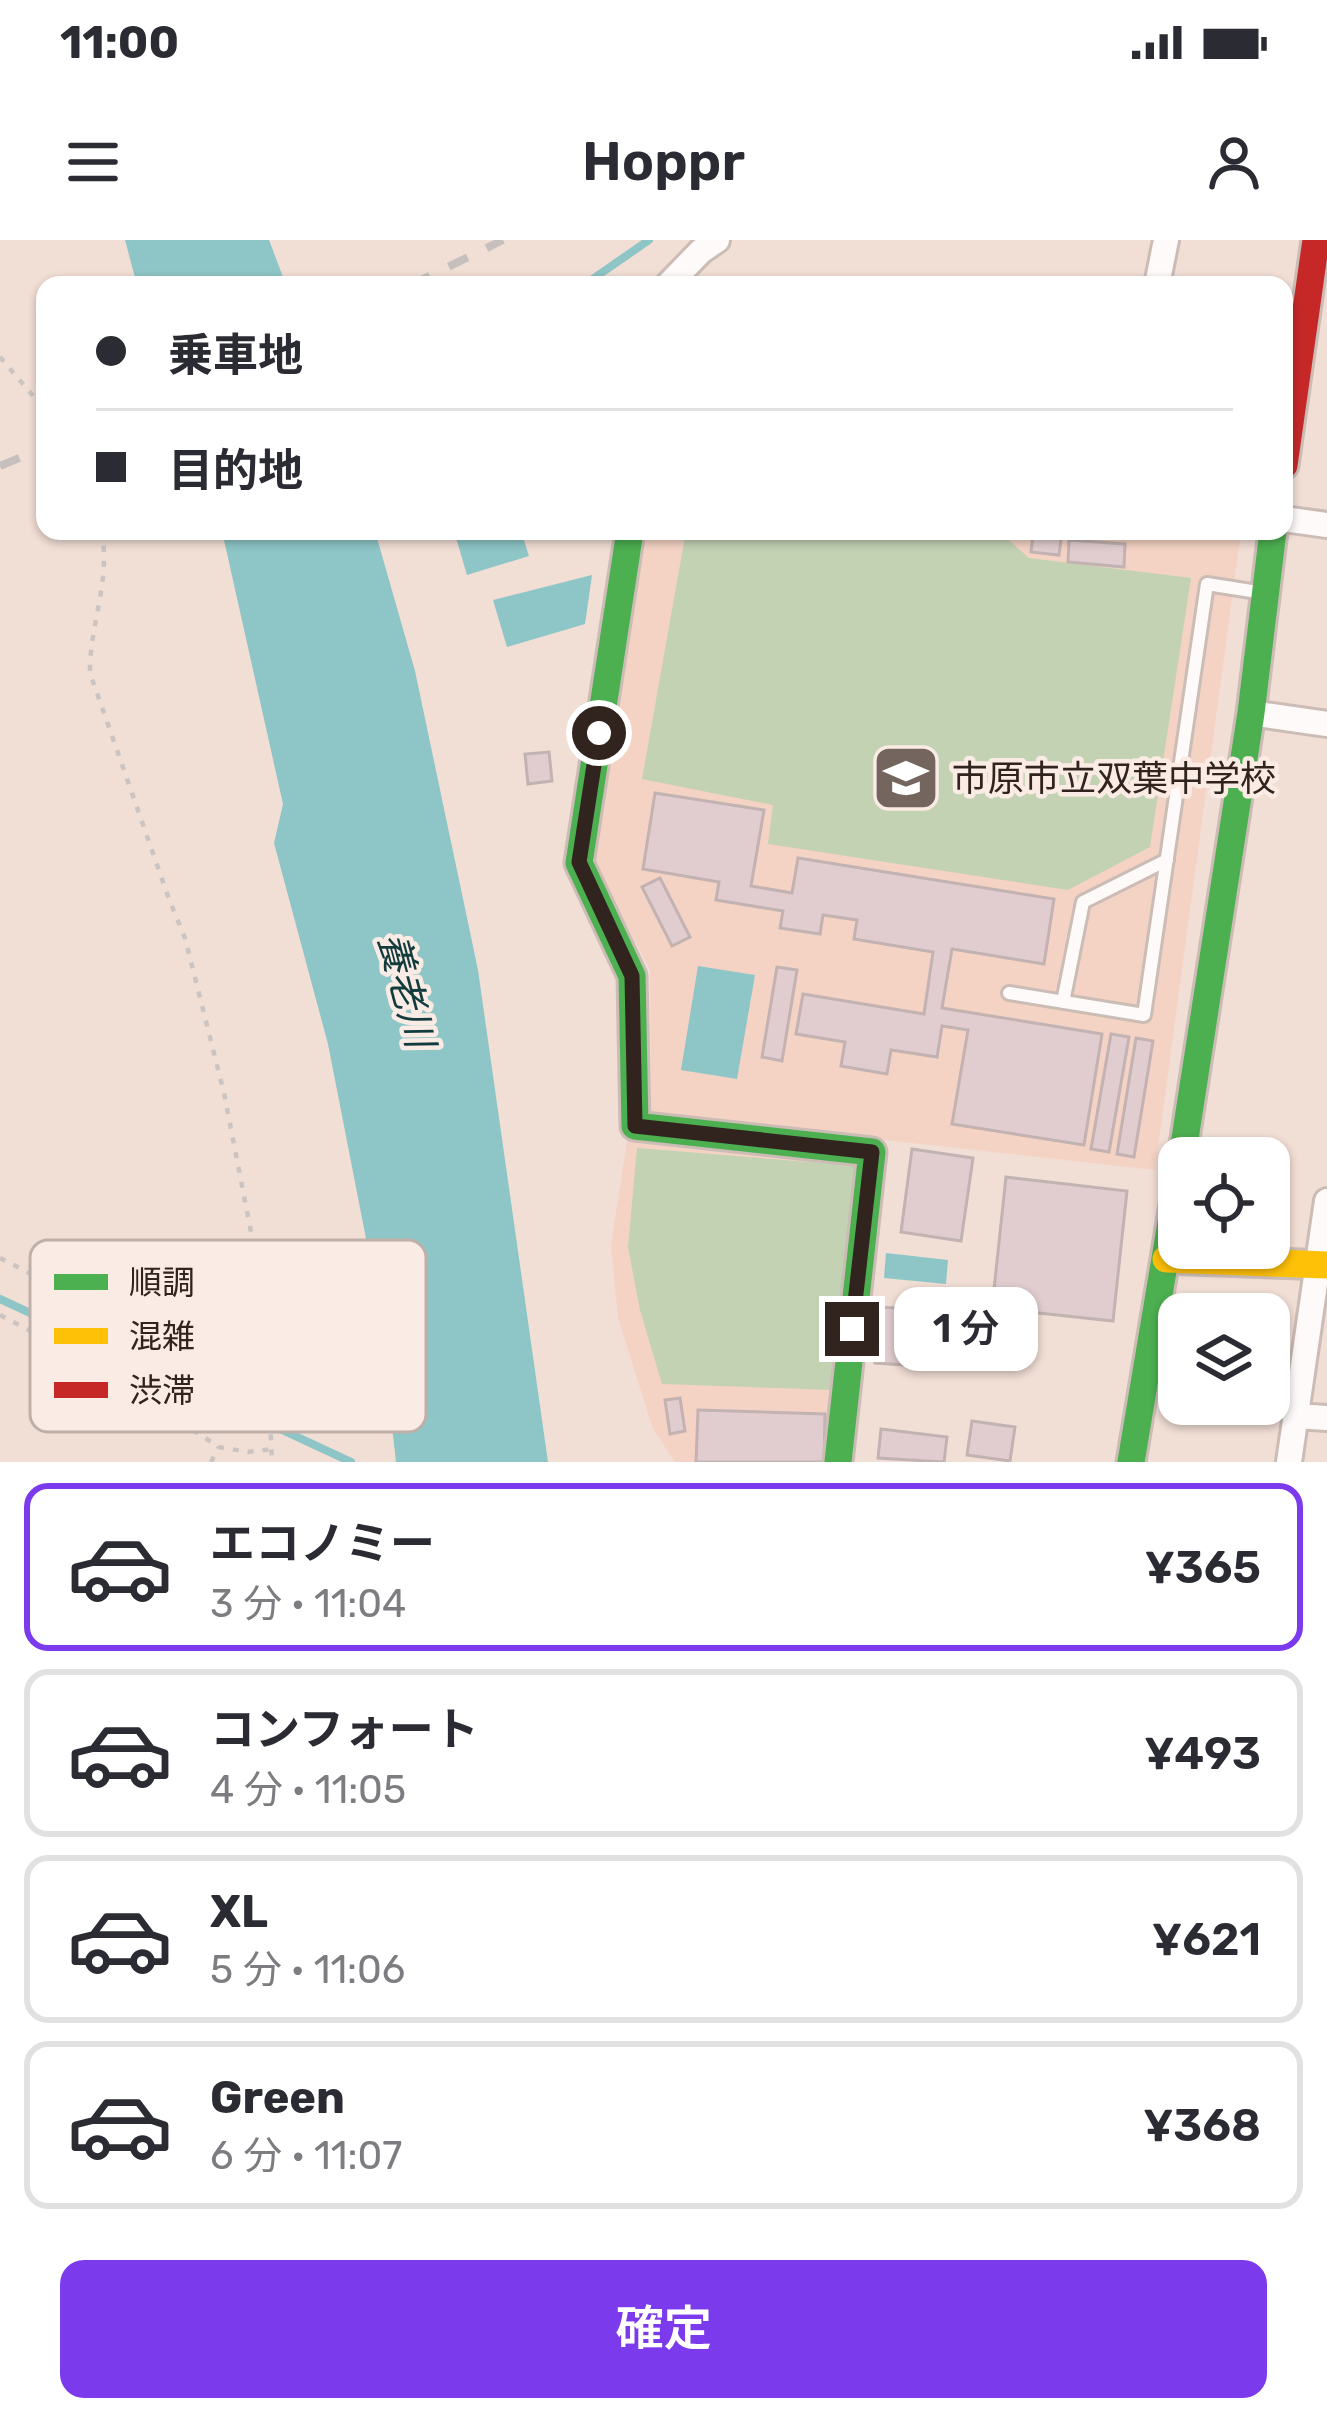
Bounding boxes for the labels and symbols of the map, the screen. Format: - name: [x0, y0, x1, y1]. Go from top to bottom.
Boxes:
- route start: [572, 706, 626, 760]
- school or university icon: 市原市立双葉中学校: [871, 743, 941, 813]
- place label: 市原市立双葉中学校: [952, 757, 1276, 800]
- water label: 養老川: [369, 928, 444, 1056]
- legend: [30, 1240, 426, 1432]
- text: 順調: [129, 1263, 195, 1302]
- callout: 1 分: [894, 1287, 1038, 1371]
- route end: [825, 1302, 879, 1356]
- text: 混雑: [129, 1317, 195, 1356]
- text: 渋滞: [129, 1371, 195, 1410]

